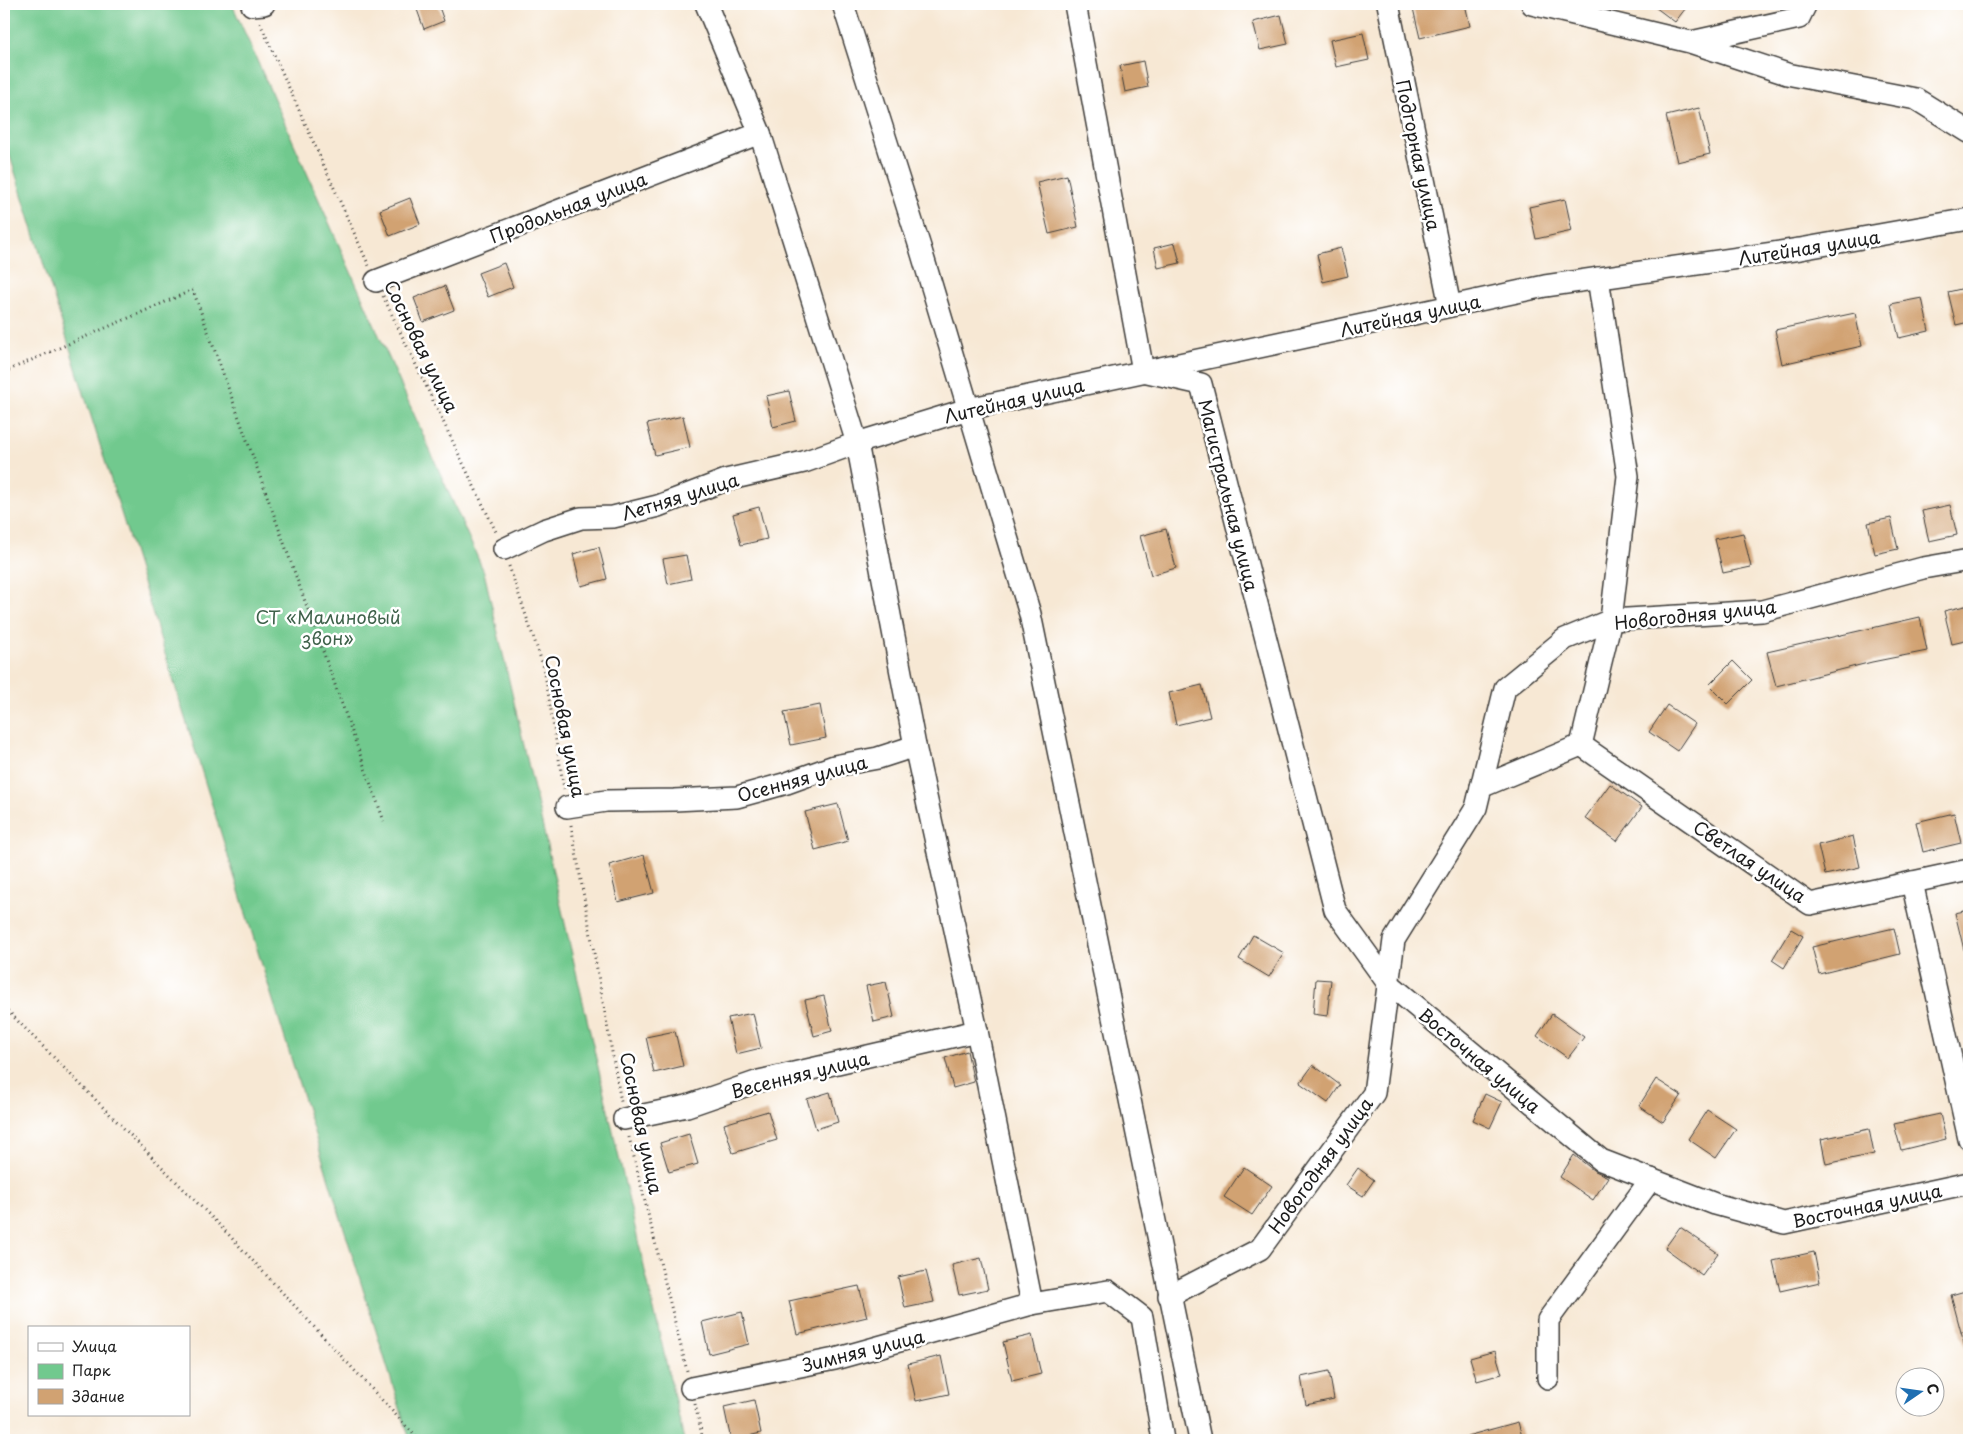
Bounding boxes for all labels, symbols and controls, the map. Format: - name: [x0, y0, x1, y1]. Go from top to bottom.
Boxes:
- street label: Подгорная улица: [1390, 77, 1448, 234]
- street label: Продольная улица: [486, 164, 651, 249]
- street label: Литейная улица: [1736, 222, 1882, 272]
- street label: Сосновая улица: [378, 275, 466, 418]
- street label: Литейная улица: [1337, 287, 1483, 343]
- street label: Литейная улица: [941, 371, 1087, 429]
- street label: Магистральная улица: [1192, 396, 1266, 594]
- street label: Летняя улица: [618, 465, 742, 527]
- street label: Новогодняя улица: [1613, 592, 1778, 636]
- park label: СТ «Малиновый звон»: [255, 603, 401, 651]
- street label: Сосновая улица: [539, 652, 593, 800]
- street label: Осенняя улица: [734, 748, 871, 808]
- street label: Светлая улица: [1688, 813, 1812, 909]
- street label: Восточная улица: [1413, 1001, 1547, 1120]
- street label: Весенняя улица: [728, 1044, 873, 1104]
- street label: Сосновая улица: [614, 1049, 670, 1197]
- street label: Новогодняя улица: [1261, 1091, 1379, 1239]
- street label: Восточная улица: [1790, 1176, 1945, 1234]
- street label: Зимняя улица: [799, 1322, 928, 1378]
- legend: [28, 1326, 190, 1416]
- text: Улица: [72, 1334, 117, 1357]
- text: Парк: [72, 1358, 111, 1381]
- north arrow: [1896, 1366, 1946, 1416]
- text: С: [1922, 1381, 1945, 1396]
- text: Здание: [72, 1384, 125, 1407]

